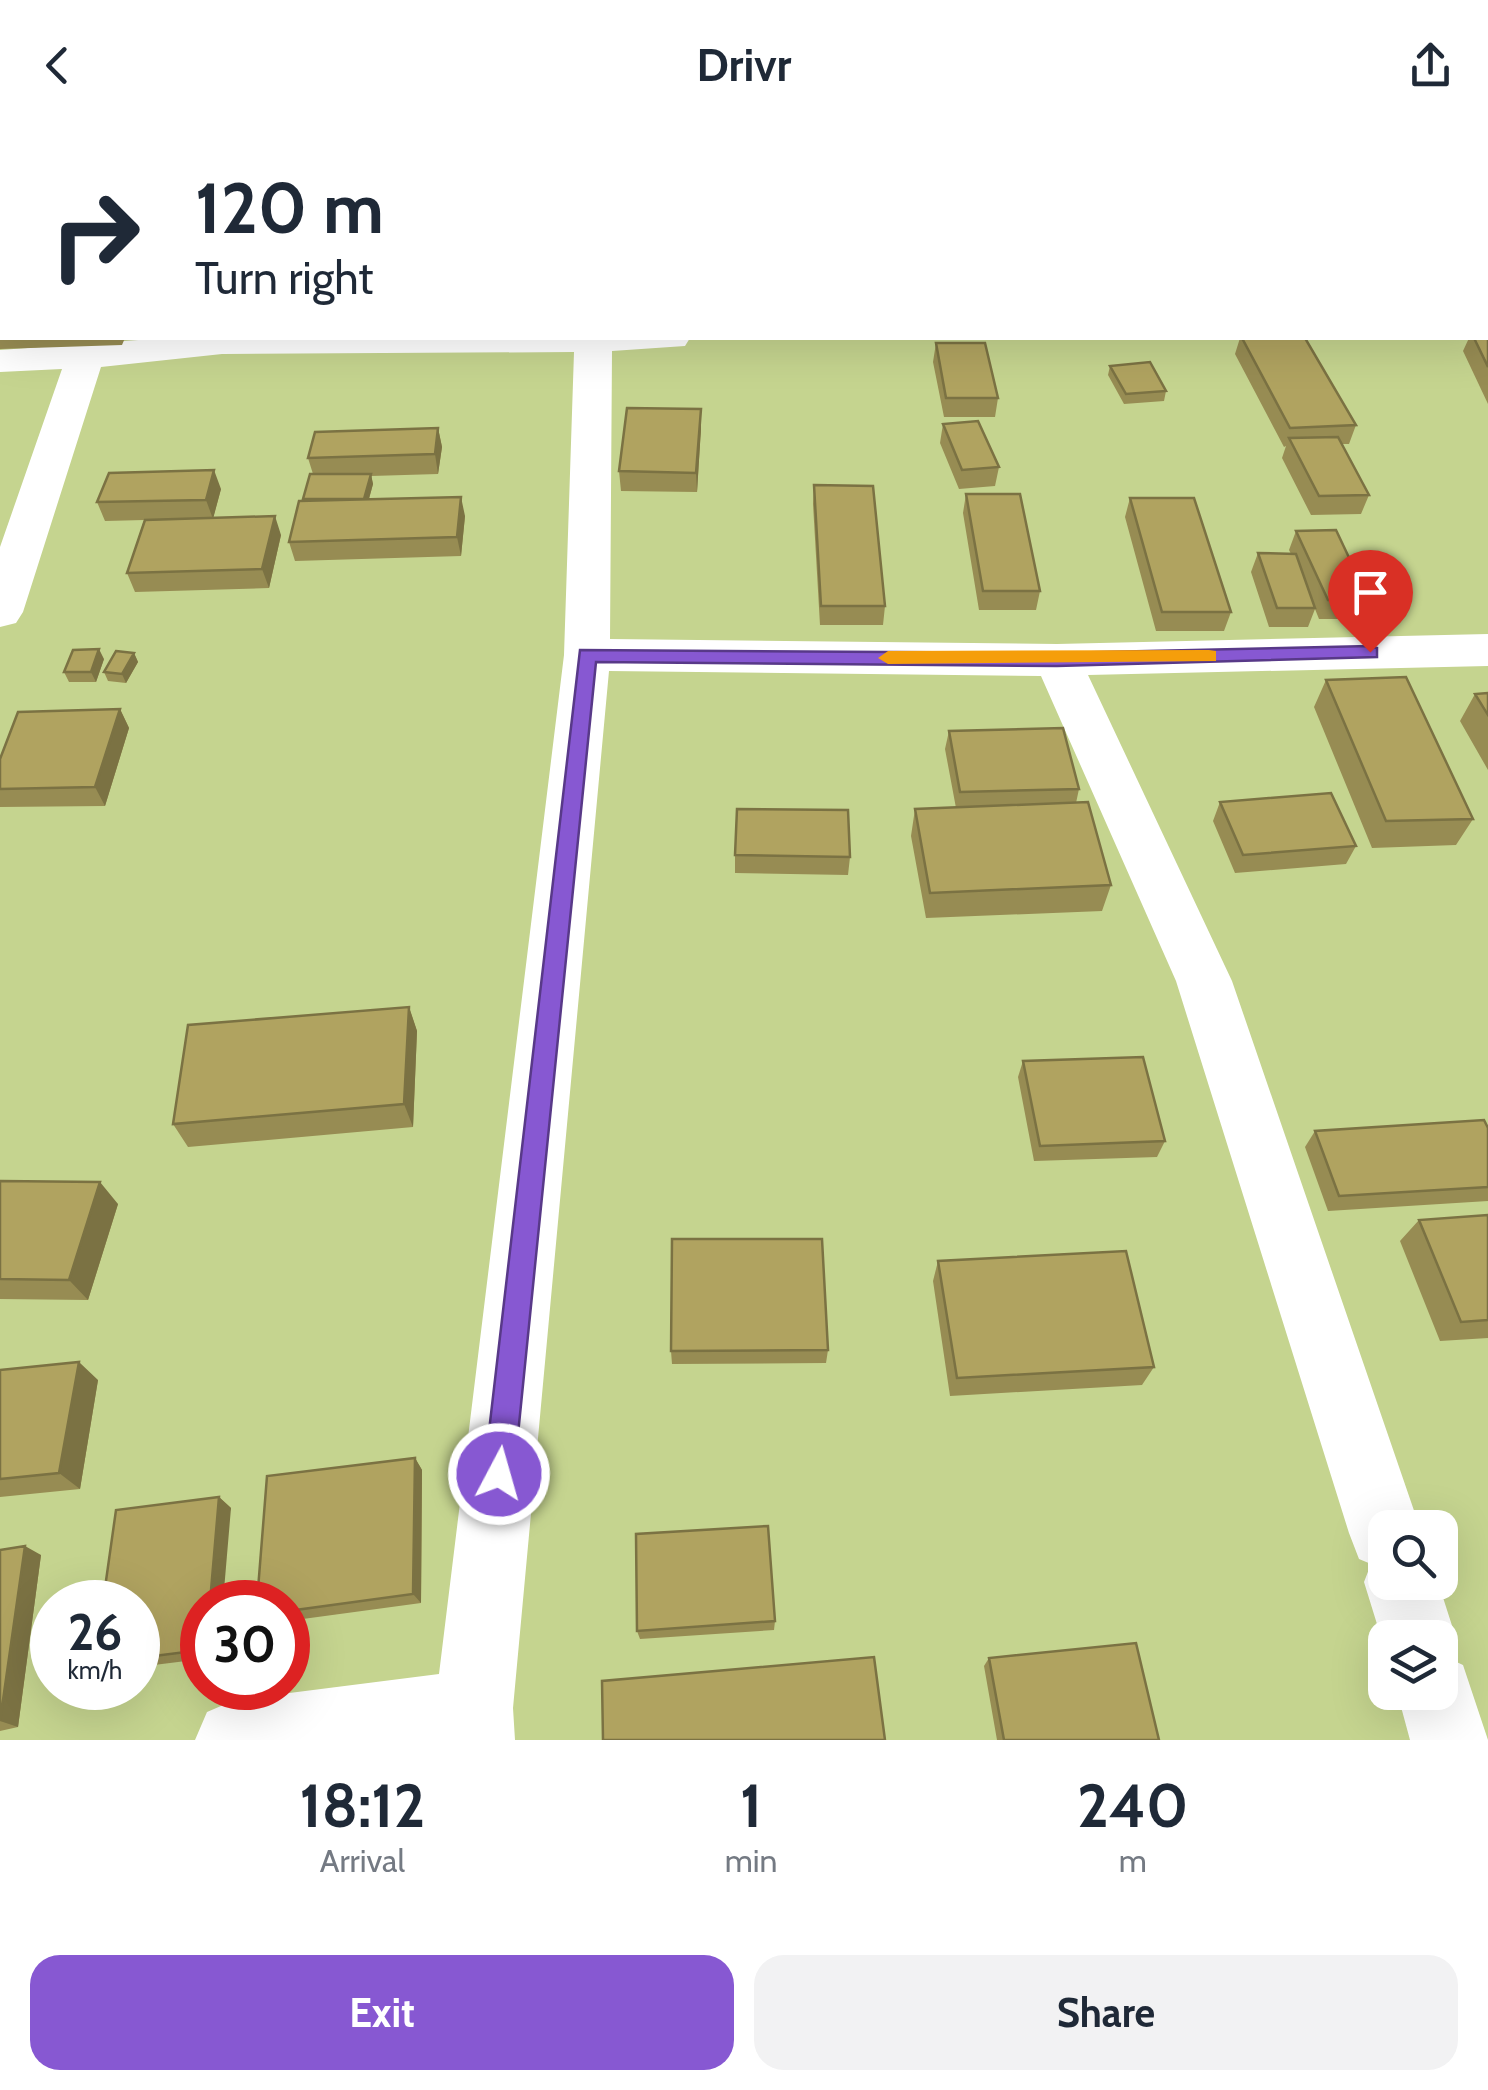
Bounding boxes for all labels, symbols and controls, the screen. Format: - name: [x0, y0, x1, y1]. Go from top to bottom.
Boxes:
- icon: back: [30, 38, 85, 93]
- text: Drivr: [697, 38, 791, 92]
- icon: share: [1403, 38, 1458, 93]
- text: 120 m: [195, 165, 384, 251]
- icon: right: [30, 170, 160, 300]
- text: Turn right: [195, 251, 374, 305]
- pin: [1328, 550, 1413, 653]
- icon: arrive: [1343, 565, 1398, 620]
- position arrow: [447, 1422, 551, 1526]
- map controls: [1368, 1510, 1458, 1710]
- button: search: [1368, 1510, 1458, 1600]
- speed limit sign: 30: [180, 1580, 310, 1710]
- text: 26: [68, 1602, 122, 1663]
- button: layers: [1368, 1620, 1458, 1710]
- text: km/h: [68, 1655, 122, 1685]
- text: 18:12: [300, 1769, 425, 1842]
- text: 1: [740, 1769, 762, 1842]
- text: 240: [1077, 1769, 1188, 1842]
- text: Arrival: [320, 1841, 405, 1880]
- text: min: [725, 1841, 777, 1880]
- text: m: [1119, 1841, 1147, 1880]
- button: Exit: [30, 1955, 734, 2070]
- button: Share: [754, 1955, 1458, 2070]

